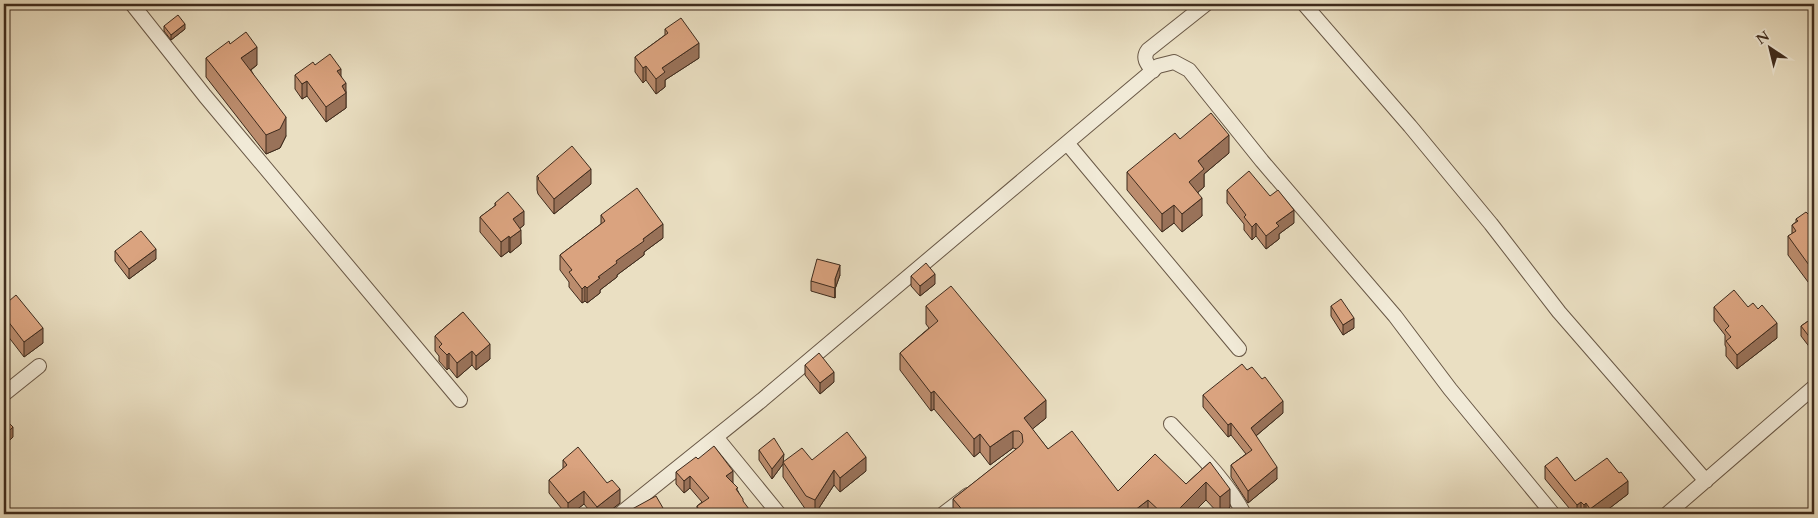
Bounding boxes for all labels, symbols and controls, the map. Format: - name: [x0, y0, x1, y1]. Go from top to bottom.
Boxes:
- north arrow: [1746, 22, 1796, 72]
- text: N: [1752, 26, 1773, 49]

